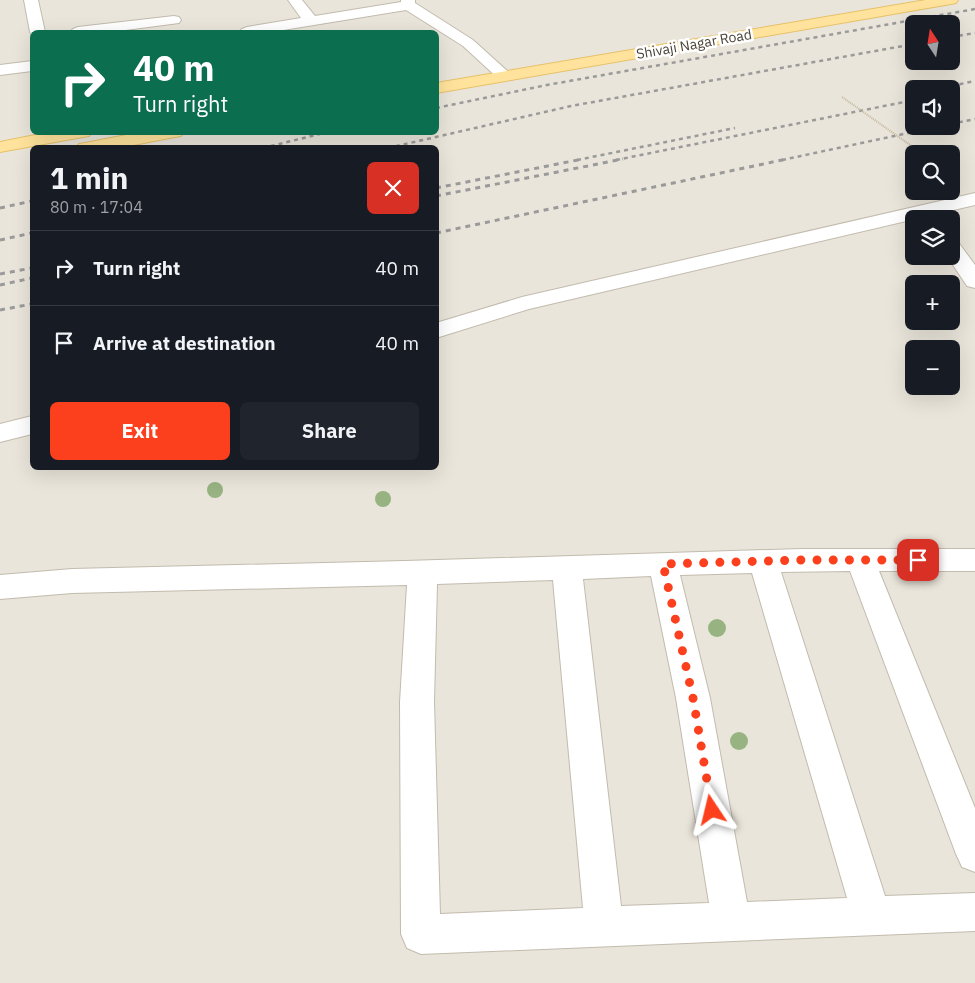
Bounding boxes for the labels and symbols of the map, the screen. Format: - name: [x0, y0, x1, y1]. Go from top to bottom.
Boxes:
- north arrow: [905, 15, 960, 70]
- street label: Shivaji Nagar Road: [635, 25, 753, 63]
- pin: [897, 539, 939, 581]
- position arrow: [685, 783, 737, 835]

